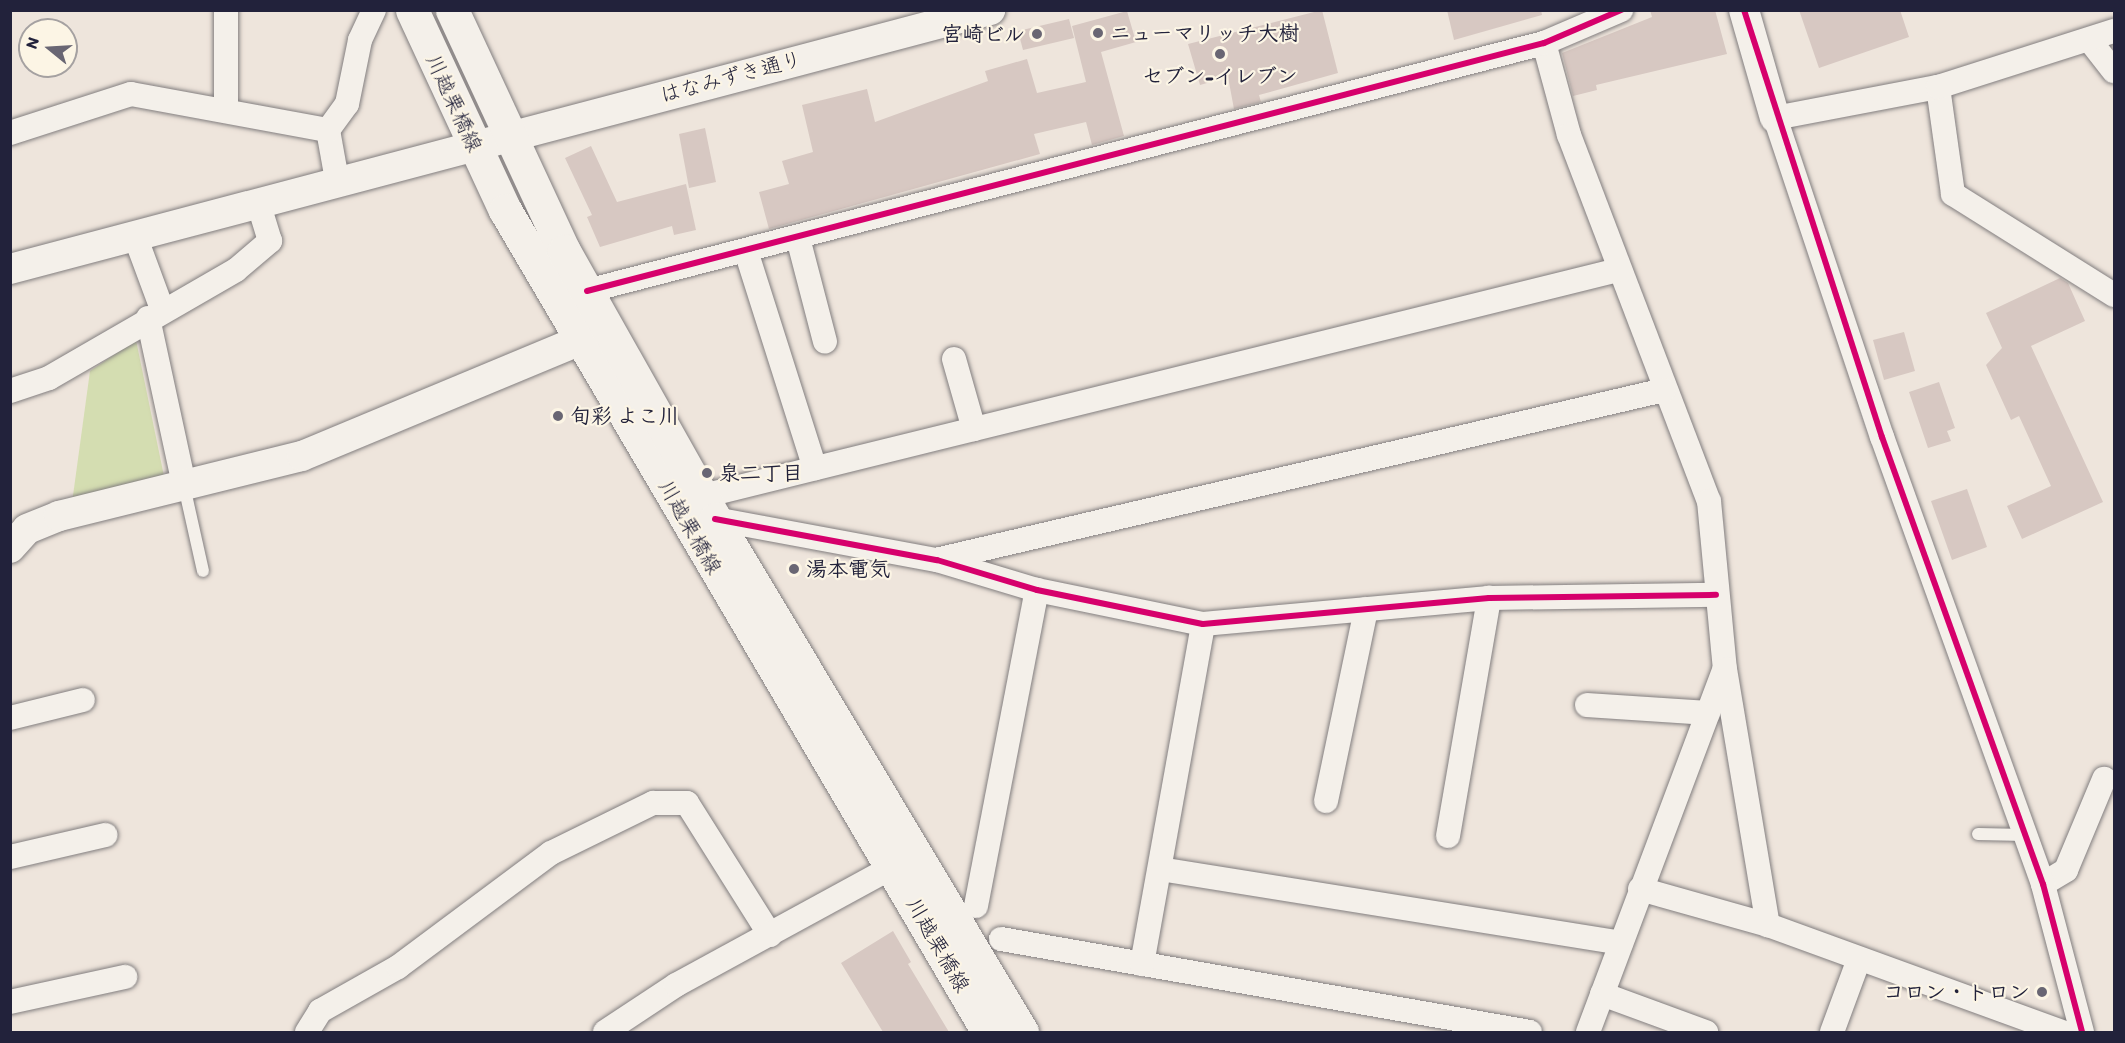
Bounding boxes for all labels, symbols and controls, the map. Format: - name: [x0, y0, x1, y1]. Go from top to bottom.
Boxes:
- north arrow: [18, 18, 78, 78]
- place label: ニューマリッチ大樹: [1110, 20, 1299, 46]
- place label: 宮崎ビル: [941, 21, 1025, 47]
- marker: ニューマリッチ大樹: [1091, 26, 1105, 40]
- marker: 宮崎ビル: [1030, 27, 1044, 41]
- text: N: [22, 35, 43, 51]
- street label: はなみずき通り: [657, 46, 805, 108]
- marker: セブン-イレブン: [1213, 47, 1227, 61]
- street label: 川越栗橋線: [420, 50, 488, 156]
- place label: セブン-イレブン: [1142, 63, 1298, 89]
- place label: 旬彩 よこ川: [570, 403, 680, 429]
- marker: 旬彩 よこ川: [551, 409, 565, 423]
- place label: 泉二丁目: [719, 460, 803, 486]
- marker: 泉二丁目: [700, 466, 714, 480]
- street label: 川越栗橋線: [653, 475, 727, 579]
- place label: 湯本電気: [806, 556, 890, 582]
- marker: 湯本電気: [787, 562, 801, 576]
- street label: 川越栗橋線: [901, 893, 975, 997]
- place label: コロン・トロン: [1883, 979, 2030, 1005]
- marker: コロン・トロン: [2035, 985, 2049, 999]

